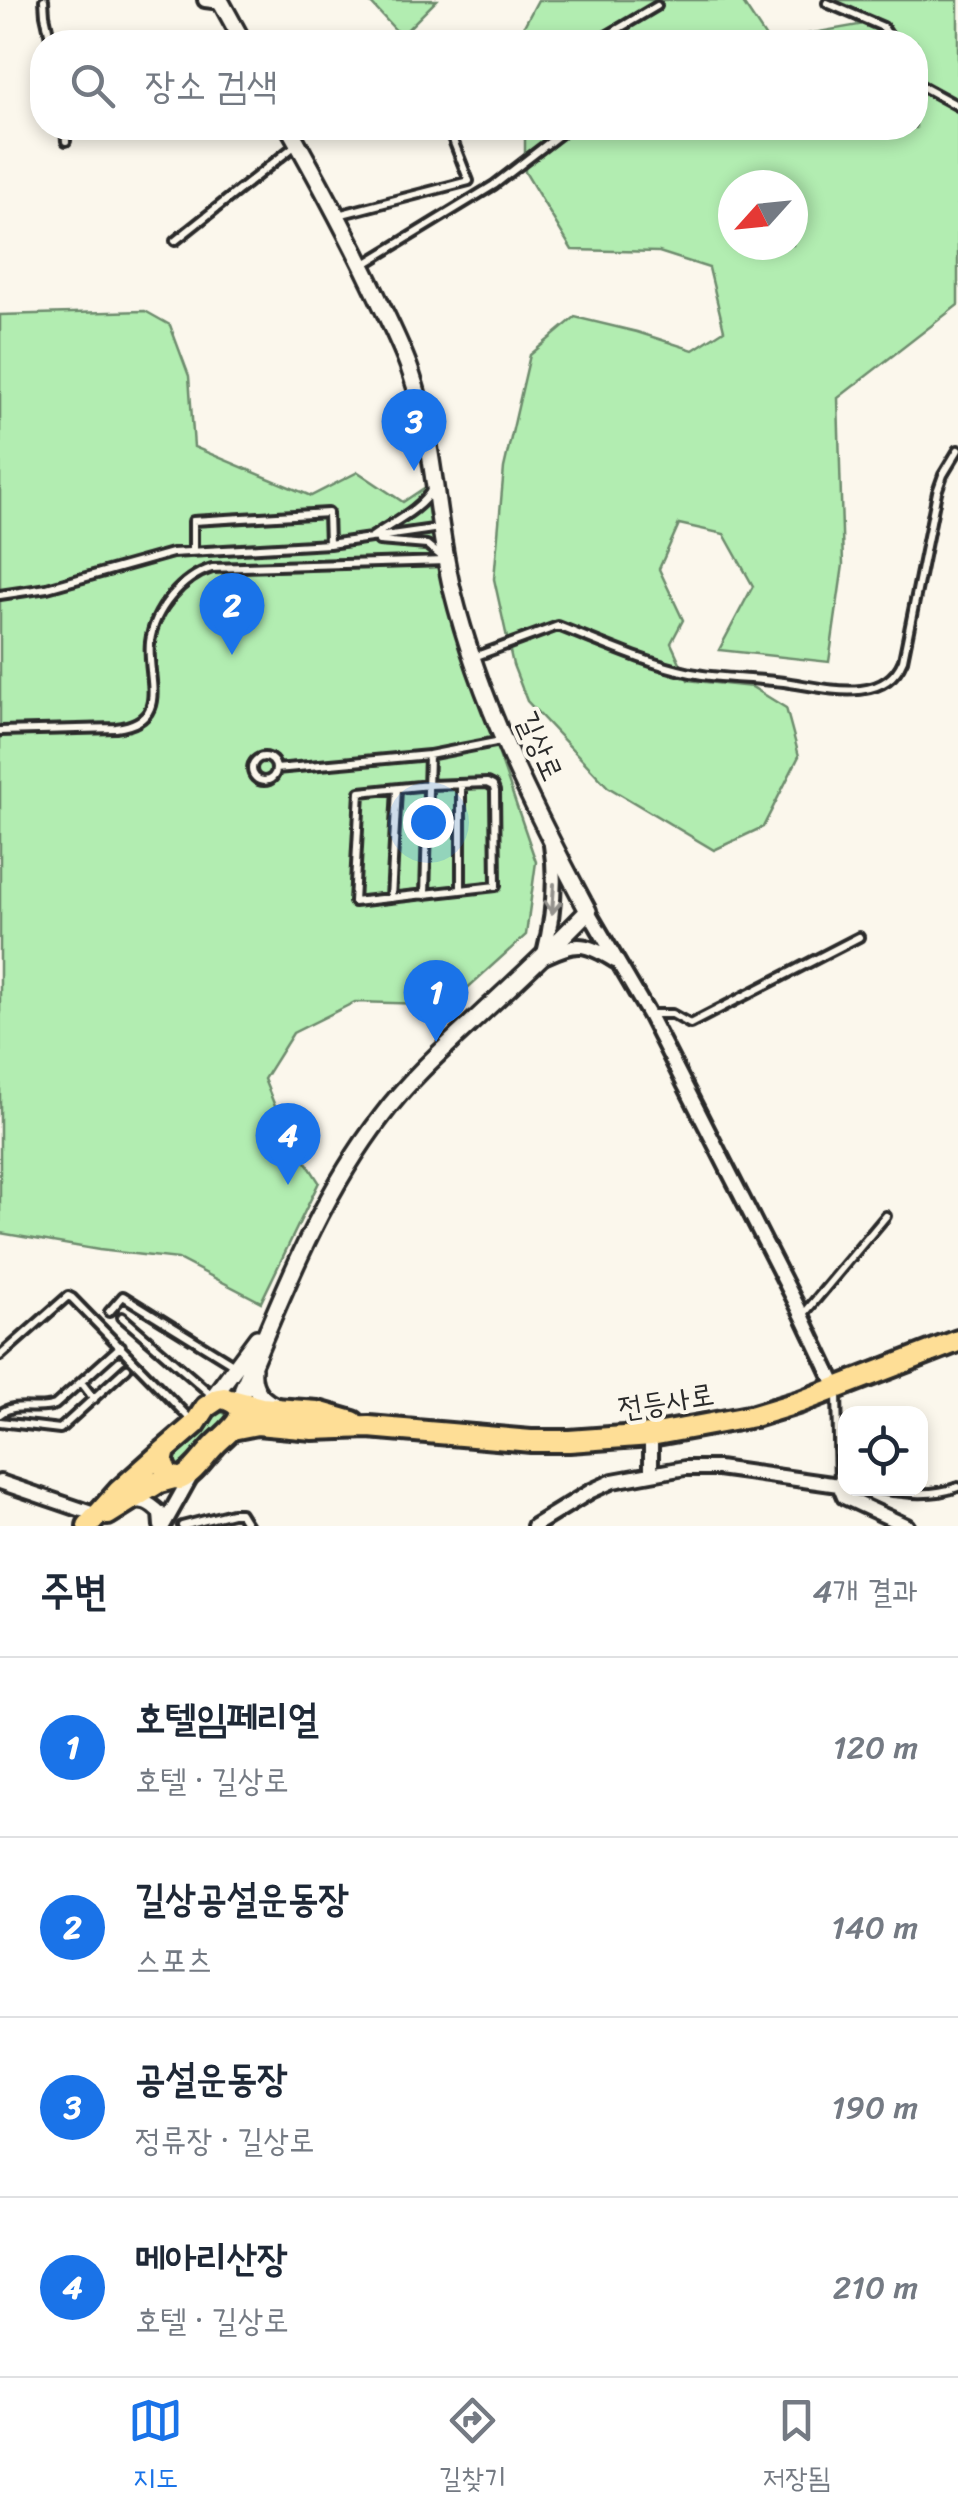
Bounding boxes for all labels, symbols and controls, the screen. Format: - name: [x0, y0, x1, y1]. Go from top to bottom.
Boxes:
- search box: [30, 30, 928, 140]
- text: 장소 검색: [145, 52, 277, 119]
- icon: search: [65, 58, 120, 113]
- north arrow: [718, 170, 808, 260]
- pin: 3: [382, 388, 446, 471]
- pin: 2: [200, 572, 264, 655]
- street label: 길상로: [501, 702, 579, 790]
- your location: [403, 797, 454, 848]
- one-way arrow: [543, 882, 562, 914]
- pin: 1: [404, 960, 468, 1042]
- pin: 4: [256, 1102, 320, 1185]
- street label: 전등사로: [614, 1367, 718, 1435]
- map controls: [838, 1406, 928, 1496]
- button: locate: [838, 1406, 928, 1496]
- text: 주변: [40, 1554, 108, 1628]
- text: 4개 결과: [812, 1563, 918, 1620]
- text: 호텔임페리얼: [135, 1685, 318, 1752]
- text: 1: [66, 1719, 79, 1776]
- text: 120 m: [833, 1719, 918, 1776]
- text: 호텔 · 길상로: [135, 1752, 289, 1809]
- text: 길상공설운동장: [135, 1865, 349, 1932]
- text: 2: [63, 1899, 82, 1956]
- text: 140 m: [831, 1899, 918, 1956]
- text: 스포츠: [135, 1932, 212, 1989]
- text: 공설운동장: [135, 2045, 288, 2112]
- text: 3: [64, 2079, 81, 2136]
- text: 190 m: [832, 2079, 918, 2136]
- text: 정류장 · 길상로: [135, 2112, 315, 2169]
- text: 메아리산장: [135, 2225, 288, 2292]
- text: 4: [62, 2259, 83, 2316]
- text: 210 m: [833, 2259, 918, 2316]
- text: 호텔 · 길상로: [135, 2292, 289, 2349]
- tab: 지도: [128, 2393, 183, 2502]
- tab: 길찾기: [439, 2393, 507, 2502]
- tab: 저장됨: [762, 2393, 830, 2502]

